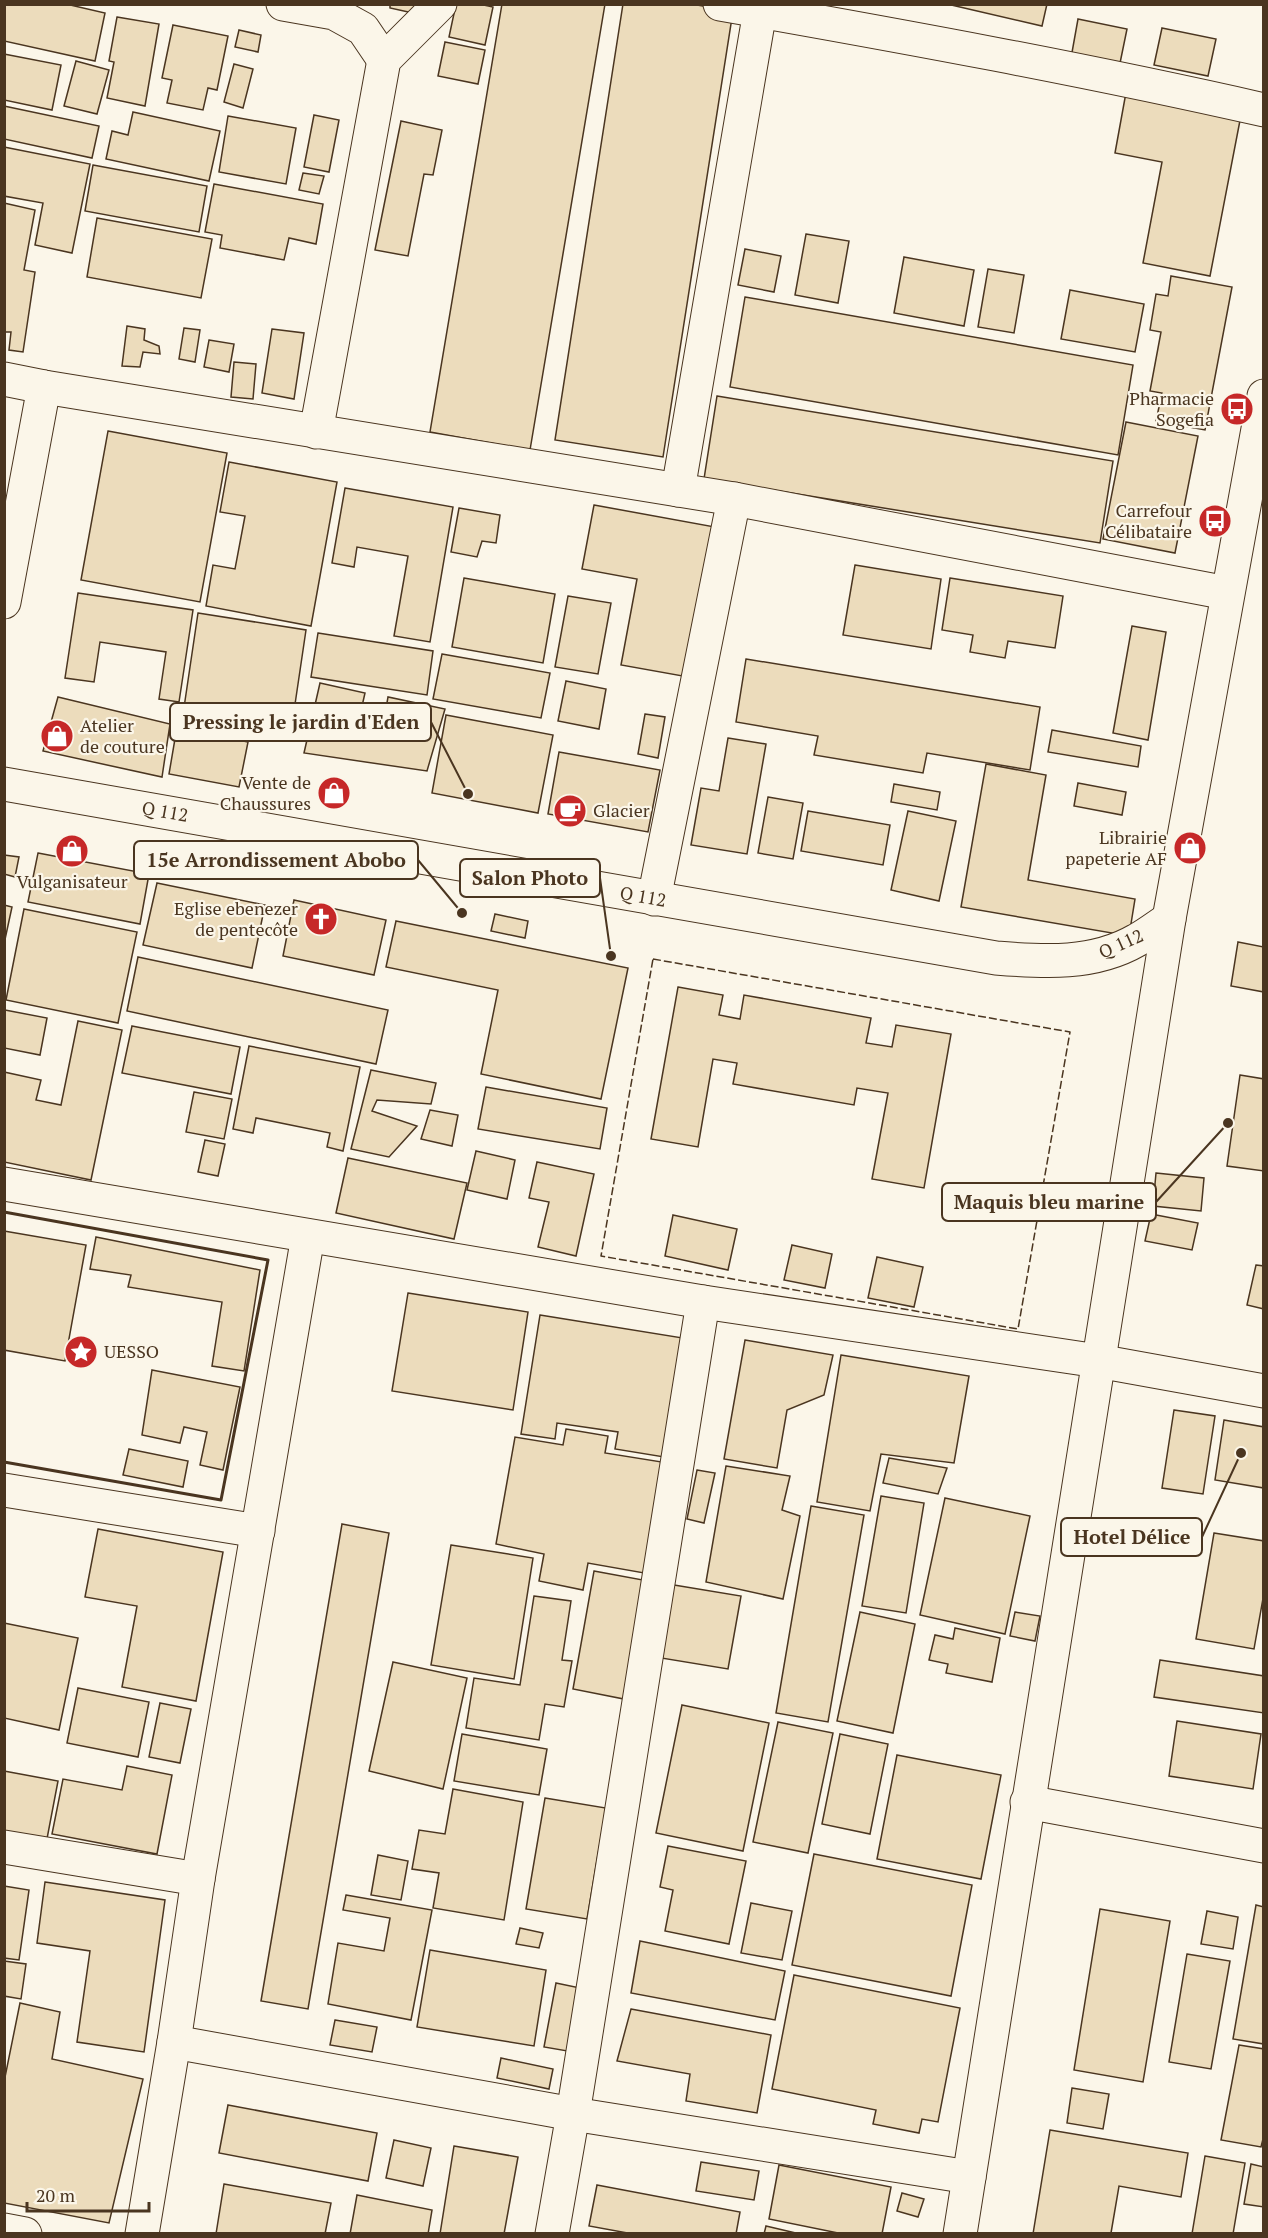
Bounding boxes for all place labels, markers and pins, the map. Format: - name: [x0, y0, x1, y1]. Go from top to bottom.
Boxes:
- place label: Pharmacie Sogefia: [1129, 386, 1214, 431]
- bus stop icon: Pharmacie Sogefia: [1219, 391, 1255, 427]
- place label: Carrefour Célibataire: [1105, 498, 1192, 543]
- bus stop icon: Carrefour Célibataire: [1197, 503, 1233, 539]
- callout: Pressing le jardin d'Eden: [170, 703, 431, 741]
- place label: Atelier de couture: [80, 713, 165, 758]
- shop icon: Atelier de couture: [39, 718, 75, 754]
- place label: Vente de Chaussures: [220, 770, 311, 815]
- shop icon: Vente de Chaussures: [316, 775, 352, 811]
- cafe icon: Glacier: [552, 793, 588, 829]
- place label: Glacier: [593, 798, 650, 822]
- place label: Librairie papeterie AF: [1065, 825, 1167, 870]
- shop icon: Librairie papeterie AF: [1172, 830, 1208, 866]
- shop icon: Vulganisateur: [54, 833, 90, 869]
- callout: 15e Arrondissement Abobo: [134, 841, 418, 879]
- callout: Salon Photo: [460, 859, 600, 897]
- place label: Vulganisateur: [16, 869, 128, 893]
- place label: Eglise ebenezer de pentecôte: [174, 896, 298, 941]
- church icon: Eglise ebenezer de pentecôte: [303, 901, 339, 937]
- callout: Maquis bleu marine: [942, 1183, 1156, 1221]
- place icon: UESSO: [63, 1334, 99, 1370]
- place label: UESSO: [104, 1339, 159, 1363]
- callout: Hotel Délice: [1061, 1518, 1202, 1556]

